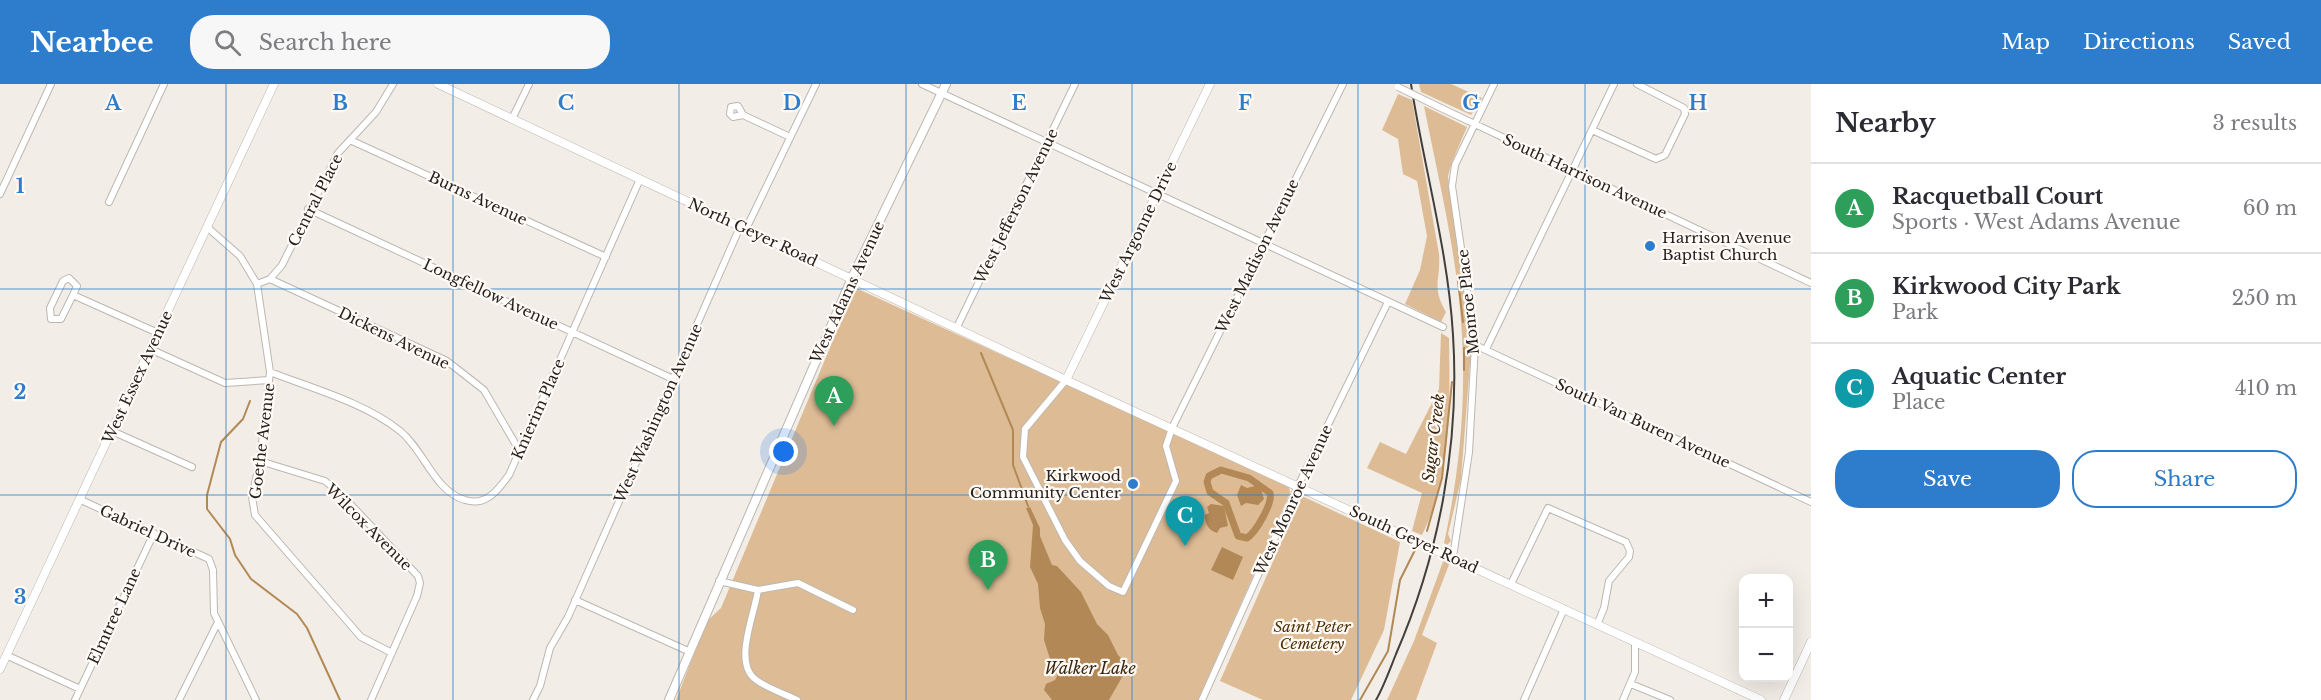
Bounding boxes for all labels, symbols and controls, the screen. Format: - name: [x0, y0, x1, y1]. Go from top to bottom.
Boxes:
- search box: [190, 15, 610, 69]
- text: Nearbee: [30, 25, 154, 60]
- icon: search: [211, 26, 244, 59]
- text: Search here: [259, 29, 392, 56]
- text: Map: [2001, 29, 2050, 55]
- text: Directions: [2083, 29, 2195, 55]
- text: Saved: [2228, 29, 2291, 55]
- text: A: [104, 91, 122, 115]
- text: B: [332, 91, 348, 115]
- text: C: [558, 91, 574, 115]
- text: D: [783, 91, 801, 115]
- text: E: [1011, 91, 1027, 115]
- text: F: [1238, 91, 1252, 115]
- text: G: [1462, 91, 1480, 115]
- text: H: [1689, 91, 1708, 115]
- text: Nearby: [1835, 107, 1936, 139]
- text: 3 results: [2213, 111, 2297, 135]
- street label: West Jefferson Avenue: [970, 125, 1062, 288]
- street label: South Harrison Avenue: [1500, 130, 1670, 222]
- street label: Central Place: [284, 151, 346, 249]
- street label: West Argonne Drive: [1095, 158, 1181, 307]
- street label: Burns Avenue: [426, 167, 530, 229]
- text: 1: [16, 174, 25, 198]
- street label: West Madison Avenue: [1211, 176, 1303, 337]
- text: Racquetball Court: [1892, 183, 2103, 210]
- street label: North Geyer Road: [685, 194, 821, 270]
- text: A: [1846, 196, 1863, 220]
- text: 60 m: [2243, 196, 2297, 220]
- text: Sports · West Adams Avenue: [1892, 210, 2180, 234]
- street label: West Adams Avenue: [805, 218, 888, 367]
- place label: Harrison Avenue Baptist Church: [1662, 228, 1791, 264]
- marker: Harrison Avenue Baptist Church: [1643, 239, 1657, 253]
- street label: Monroe Place: [1453, 248, 1483, 356]
- street label: Longfellow Avenue: [420, 254, 562, 334]
- text: Kirkwood City Park: [1892, 273, 2121, 300]
- text: B: [1847, 286, 1862, 310]
- text: 250 m: [2232, 286, 2297, 310]
- text: Park: [1892, 300, 1938, 324]
- street label: Dickens Avenue: [335, 303, 453, 373]
- street label: West Essex Avenue: [97, 307, 176, 447]
- street label: West Washington Avenue: [609, 320, 706, 506]
- street label: Knierim Place: [507, 356, 569, 462]
- text: Aquatic Center: [1892, 363, 2066, 390]
- street label: South Van Buren Avenue: [1553, 374, 1733, 472]
- pin: A: [814, 376, 854, 426]
- text: C: [1846, 376, 1863, 400]
- text: 410 m: [2235, 376, 2297, 400]
- text: 2: [13, 380, 27, 404]
- street label: Goethe Avenue: [245, 382, 279, 500]
- text: Place: [1892, 390, 1946, 414]
- water label: Sugar Creek: [1418, 392, 1448, 484]
- street label: West Monroe Avenue: [1249, 422, 1336, 579]
- your location: [769, 437, 798, 466]
- button: Save: [1835, 450, 2060, 508]
- button: Share: [2072, 450, 2297, 508]
- place label: Kirkwood Community Center: [970, 466, 1122, 502]
- marker: Kirkwood Community Center: [1126, 477, 1140, 491]
- street label: Wilcox Avenue: [321, 479, 416, 574]
- pin: C: [1166, 496, 1204, 546]
- street label: Gabriel Drive: [97, 500, 199, 562]
- street label: South Geyer Road: [1346, 501, 1482, 577]
- pin: B: [968, 540, 1008, 590]
- street label: Elmtree Lane: [83, 565, 145, 667]
- map controls: [1739, 574, 1793, 682]
- button: +: [1739, 574, 1793, 628]
- text: 3: [14, 585, 26, 609]
- park label: Saint Peter Cemetery: [1273, 617, 1352, 653]
- button: −: [1739, 628, 1793, 682]
- water label: Walker Lake: [1044, 658, 1137, 678]

